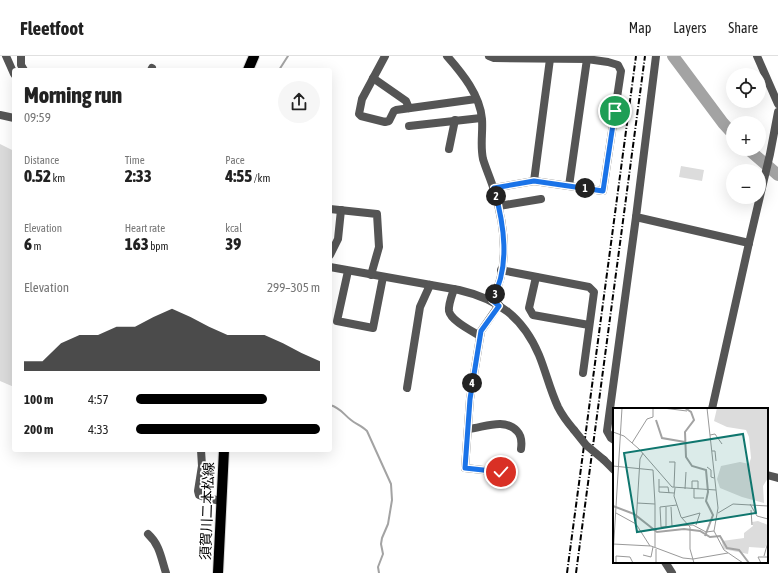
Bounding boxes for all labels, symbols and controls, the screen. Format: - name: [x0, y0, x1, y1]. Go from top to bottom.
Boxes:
- text: Fleetfoot: [20, 17, 84, 39]
- text: Map: [629, 20, 651, 36]
- text: Layers: [673, 20, 706, 36]
- text: Share: [728, 20, 758, 36]
- map controls: [726, 68, 766, 204]
- button: locate: [726, 68, 766, 108]
- button: share: [278, 81, 320, 123]
- text: Morning run: [24, 82, 122, 108]
- pin: [598, 94, 632, 128]
- icon: arrive: [604, 100, 626, 122]
- text: 09:59: [24, 110, 51, 125]
- button: +: [726, 116, 766, 156]
- text: Distance: [24, 154, 59, 166]
- text: Time: [125, 154, 145, 166]
- text: Pace: [225, 154, 245, 166]
- button: −: [726, 164, 766, 204]
- text: 0.52: [24, 166, 51, 186]
- text: 2:33: [125, 166, 152, 186]
- text: 4:55: [225, 166, 252, 186]
- text: km: [51, 172, 65, 184]
- text: /km: [252, 172, 270, 184]
- pin: 1: [575, 178, 595, 198]
- text: 1: [582, 182, 588, 194]
- pin: 2: [486, 186, 506, 206]
- text: 2: [493, 190, 499, 202]
- text: Elevation: [24, 222, 62, 234]
- text: Heart rate: [125, 222, 165, 234]
- text: kcal: [225, 222, 242, 234]
- text: 6: [24, 234, 32, 254]
- text: 163: [125, 234, 149, 254]
- text: 39: [225, 234, 241, 254]
- text: m: [32, 240, 41, 252]
- text: bpm: [149, 240, 169, 252]
- text: Elevation: [24, 280, 69, 295]
- text: 299–305 m: [267, 280, 320, 295]
- pin: 3: [485, 284, 505, 304]
- text: 3: [492, 288, 498, 300]
- pin: 4: [462, 373, 482, 393]
- text: 4: [469, 377, 475, 389]
- text: 100 m: [24, 392, 53, 407]
- text: 4:57: [88, 392, 109, 407]
- inset map: [613, 408, 768, 563]
- text: 200 m: [24, 422, 53, 437]
- text: 4:33: [88, 422, 109, 437]
- pin: [484, 455, 518, 489]
- icon: check: [490, 461, 512, 483]
- street label: 須賀川二本松線: [197, 462, 217, 560]

